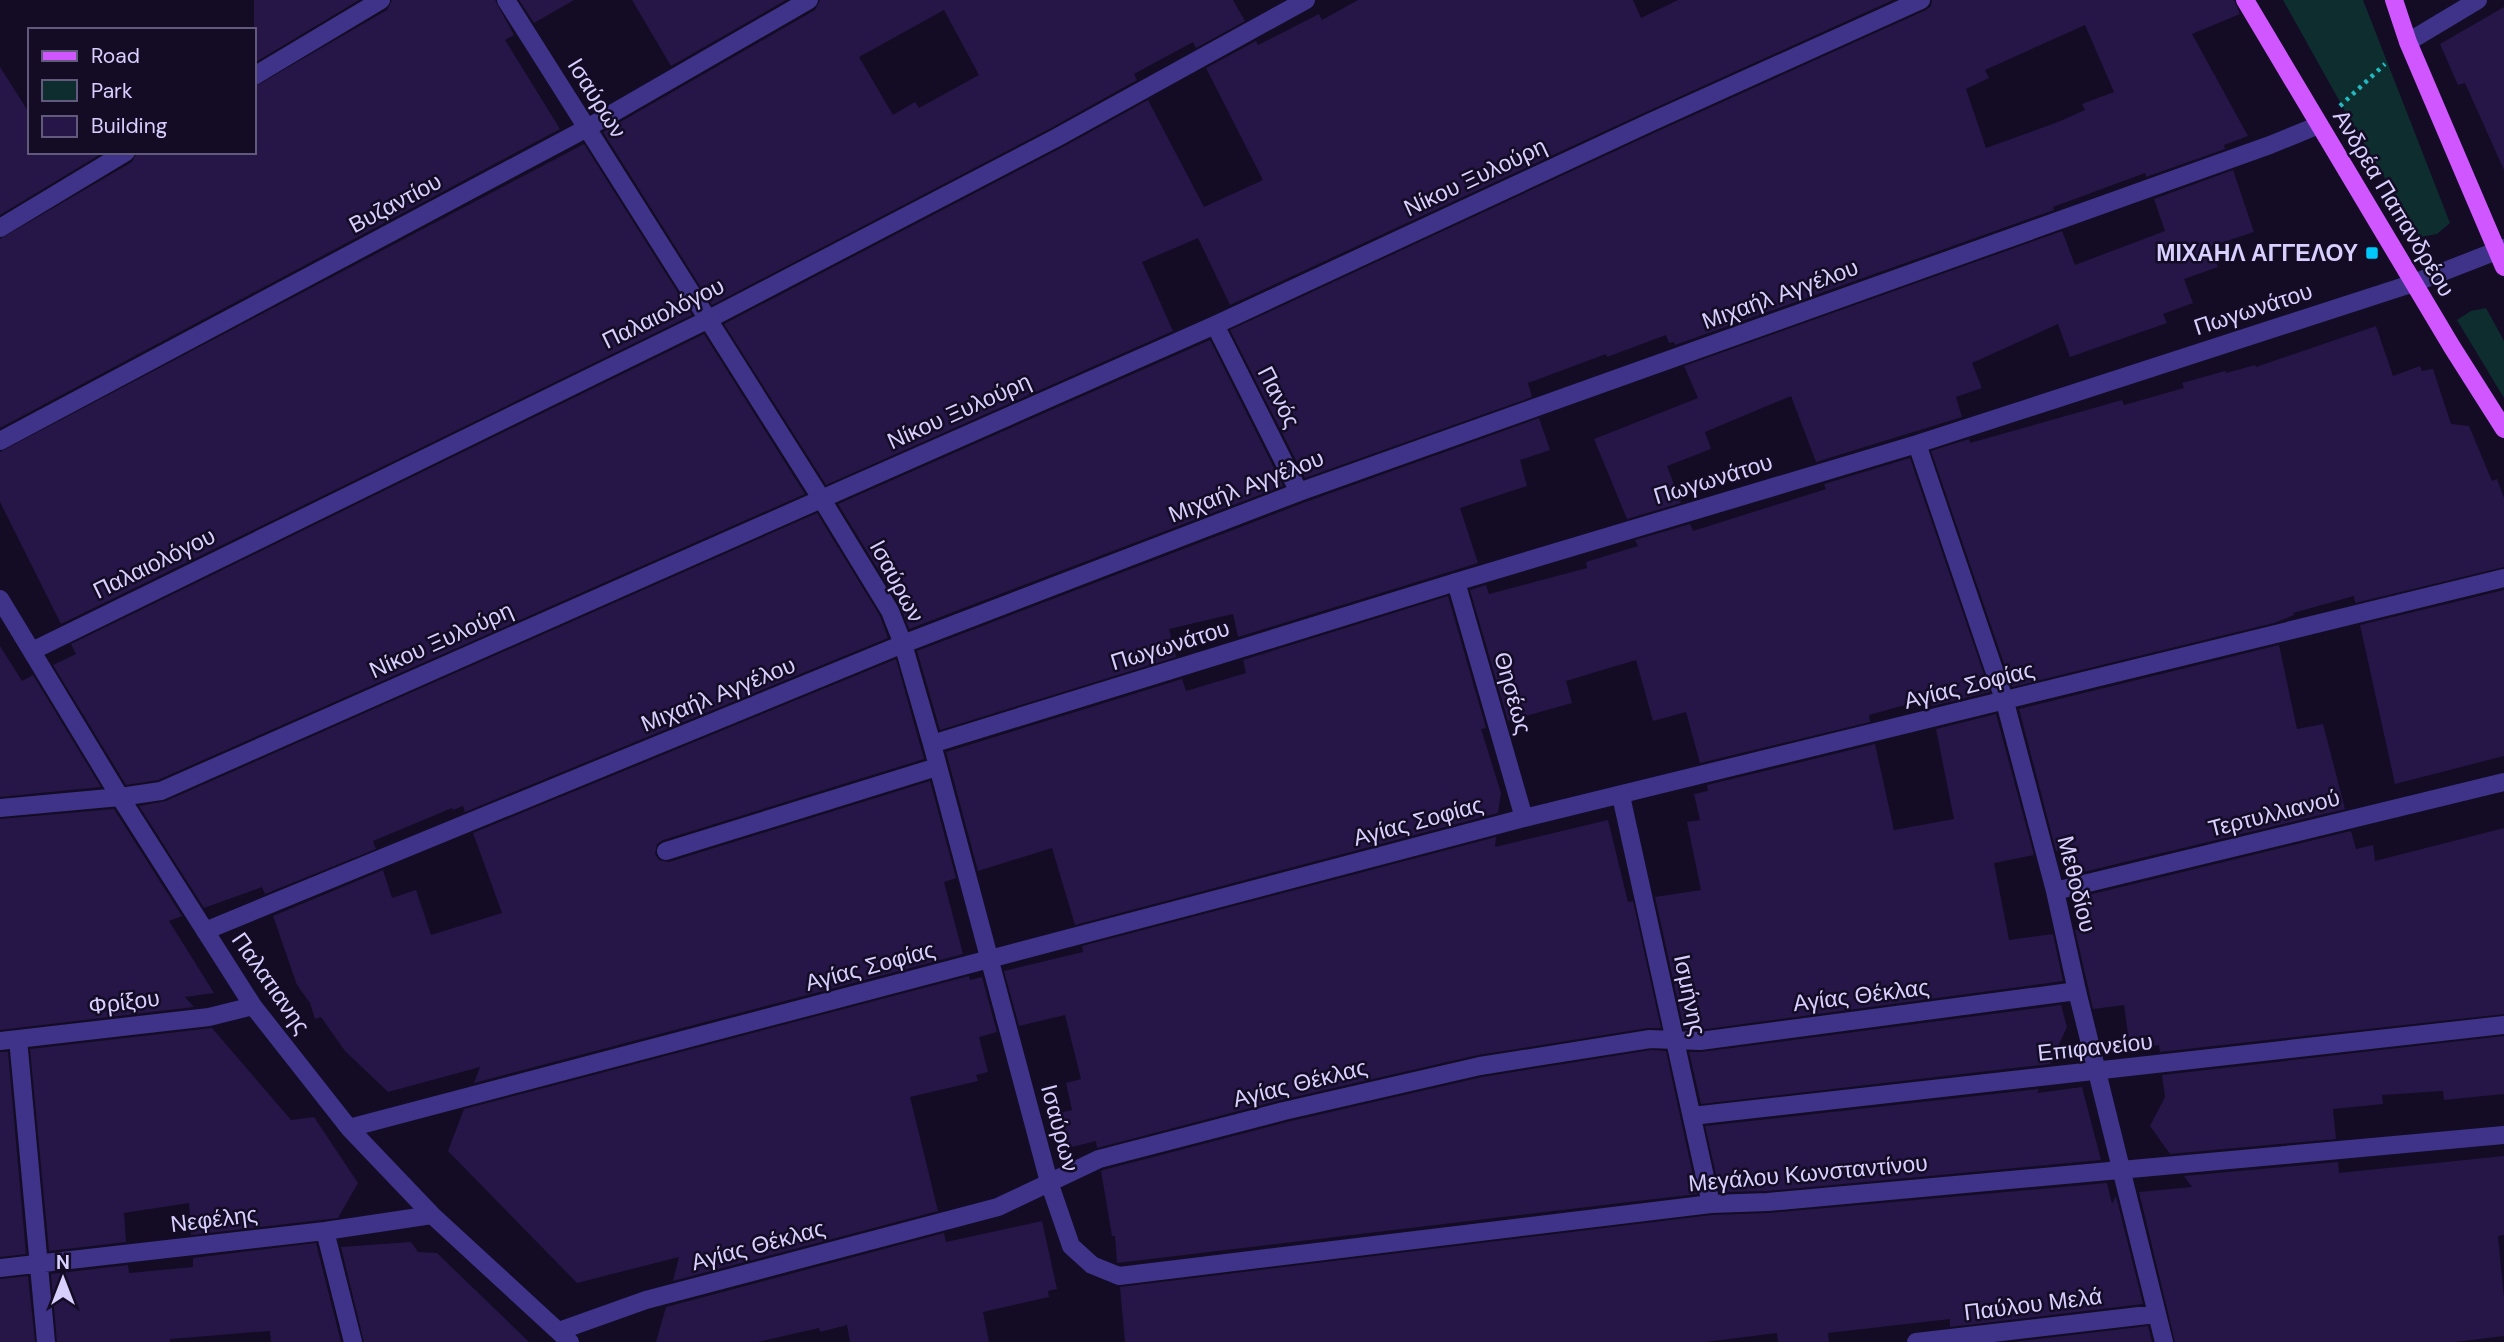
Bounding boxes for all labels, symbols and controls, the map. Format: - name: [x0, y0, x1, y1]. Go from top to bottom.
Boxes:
- legend: [28, 28, 256, 154]
- text: Road: [91, 42, 140, 70]
- street label: Ισαύρων: [561, 52, 633, 144]
- text: Park: [91, 77, 133, 105]
- street label: Ανδρέα Παπανδρέου: [2326, 104, 2462, 302]
- text: Building: [91, 112, 168, 140]
- street label: Νίκου Ξυλούρη: [1399, 131, 1551, 223]
- street label: Βυζαντίου: [343, 166, 447, 240]
- place label: ΜΙΧΑΗΛ ΑΓΓΕΛΟΥ: [2156, 238, 2358, 268]
- marker: ΜΙΧΑΗΛ ΑΓΓΕΛΟΥ: [2364, 245, 2380, 261]
- street label: Μιχαήλ Αγγέλου: [1698, 252, 1862, 336]
- street label: Παλαιολόγου: [597, 270, 729, 356]
- street label: Πωγωνάτου: [2190, 276, 2316, 342]
- street label: Πανός: [1251, 361, 1307, 433]
- street label: Νίκου Ξυλούρη: [882, 366, 1036, 456]
- street label: Μιχαήλ Αγγέλου: [1164, 443, 1328, 529]
- street label: Πωγωνάτου: [1650, 447, 1776, 511]
- street label: Παλαιολόγου: [88, 520, 220, 606]
- street label: Ισαύρων: [863, 535, 931, 627]
- street label: Νίκου Ξυλούρη: [364, 595, 518, 685]
- street label: Πωγωνάτου: [1107, 613, 1233, 677]
- street label: Θησέως: [1487, 648, 1539, 738]
- street label: Μιχαήλ Αγγέλου: [636, 649, 800, 739]
- street label: Αγίας Σοφίας: [1901, 654, 2037, 716]
- street label: Τερτυλλιανού: [2205, 782, 2343, 844]
- street label: Αγίας Σοφίας: [1350, 789, 1486, 853]
- street label: Μεθοδίου: [2051, 833, 2103, 935]
- street label: Παλατιανης: [225, 926, 317, 1040]
- street label: Αγίας Σοφίας: [802, 934, 938, 998]
- street label: Ισμήνης: [1667, 952, 1713, 1038]
- street label: Αγίας Θέκλας: [1791, 972, 1931, 1018]
- street label: Φρίξου: [87, 983, 161, 1021]
- street label: Επιφανείου: [2036, 1026, 2154, 1068]
- street label: Αγίας Θέκλας: [1230, 1052, 1370, 1114]
- street label: Ισαύρων: [1034, 1081, 1086, 1175]
- street label: Μεγάλου Κωνσταντίνου: [1687, 1148, 1929, 1198]
- street label: Νεφέλης: [169, 1199, 259, 1239]
- street label: Αγίας Θέκλας: [688, 1213, 828, 1277]
- north arrow: [28, 1244, 98, 1314]
- text: N: [56, 1250, 70, 1275]
- street label: Παύλου Μελά: [1962, 1281, 2104, 1327]

